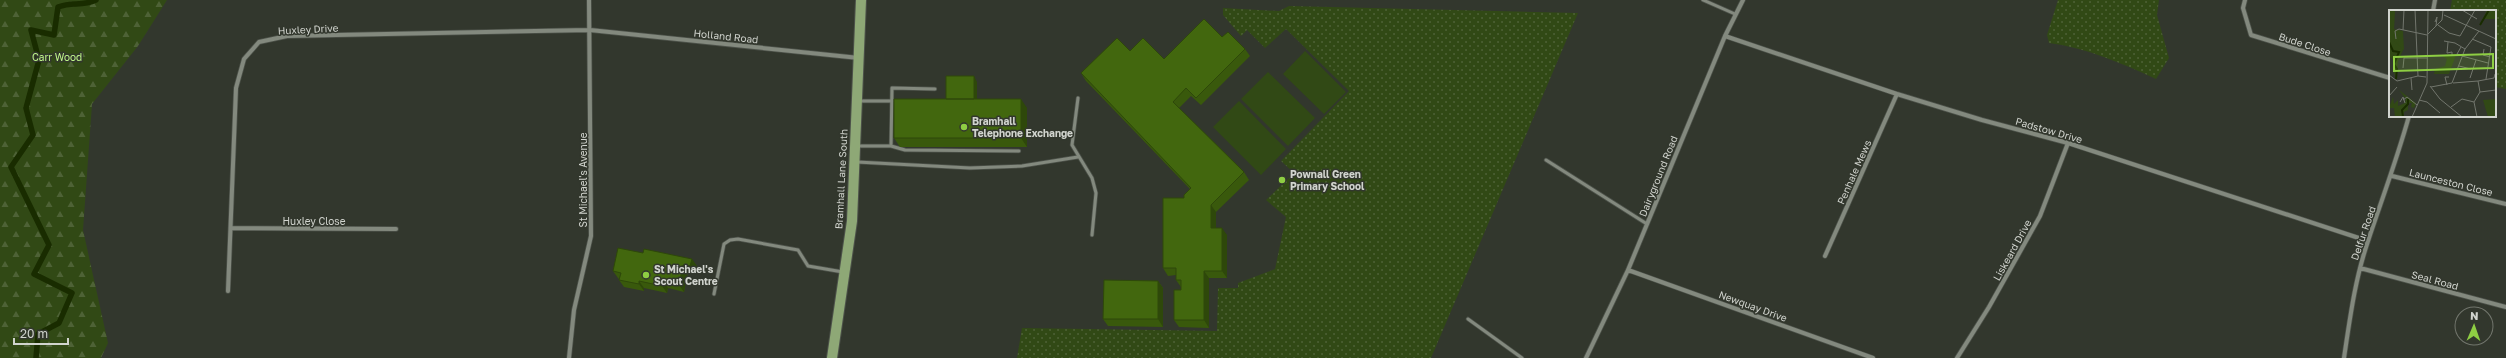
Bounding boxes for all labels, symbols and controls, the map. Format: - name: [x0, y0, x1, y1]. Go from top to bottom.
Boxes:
- inset map: [2389, 10, 2496, 117]
- street label: Huxley Drive: [277, 21, 339, 37]
- street label: Holland Road: [693, 27, 759, 45]
- street label: Bude Close: [2277, 30, 2333, 58]
- park label: Carr Wood: [32, 51, 82, 63]
- place label: Bramhall Telephone Exchange: [972, 115, 1073, 139]
- street label: Padstow Drive: [2014, 115, 2084, 145]
- marker: Bramhall Telephone Exchange: [959, 122, 969, 132]
- street label: Bramhall Lane South: [832, 129, 850, 229]
- street label: St Michael's Avenue: [577, 132, 589, 228]
- street label: Dairyground Road: [1636, 134, 1680, 218]
- street label: Penhale Mews: [1834, 138, 1874, 206]
- street label: Launceston Close: [2408, 166, 2494, 198]
- place label: Pownall Green Primary School: [1290, 168, 1365, 192]
- marker: Pownall Green Primary School: [1277, 175, 1287, 185]
- street label: Delfur Road: [2348, 204, 2378, 262]
- street label: Huxley Close: [283, 215, 346, 227]
- street label: Liskeard Drive: [1990, 217, 2034, 283]
- place label: St Michael's Scout Centre: [654, 263, 718, 287]
- street label: Seal Road: [2410, 268, 2460, 292]
- marker: St Michael's Scout Centre: [641, 270, 651, 280]
- street label: Newquay Drive: [1717, 288, 1789, 324]
- north arrow: [2454, 306, 2494, 346]
- text: N: [2470, 309, 2479, 322]
- scale bar: [14, 320, 68, 346]
- text: 20 m: [20, 326, 48, 341]

